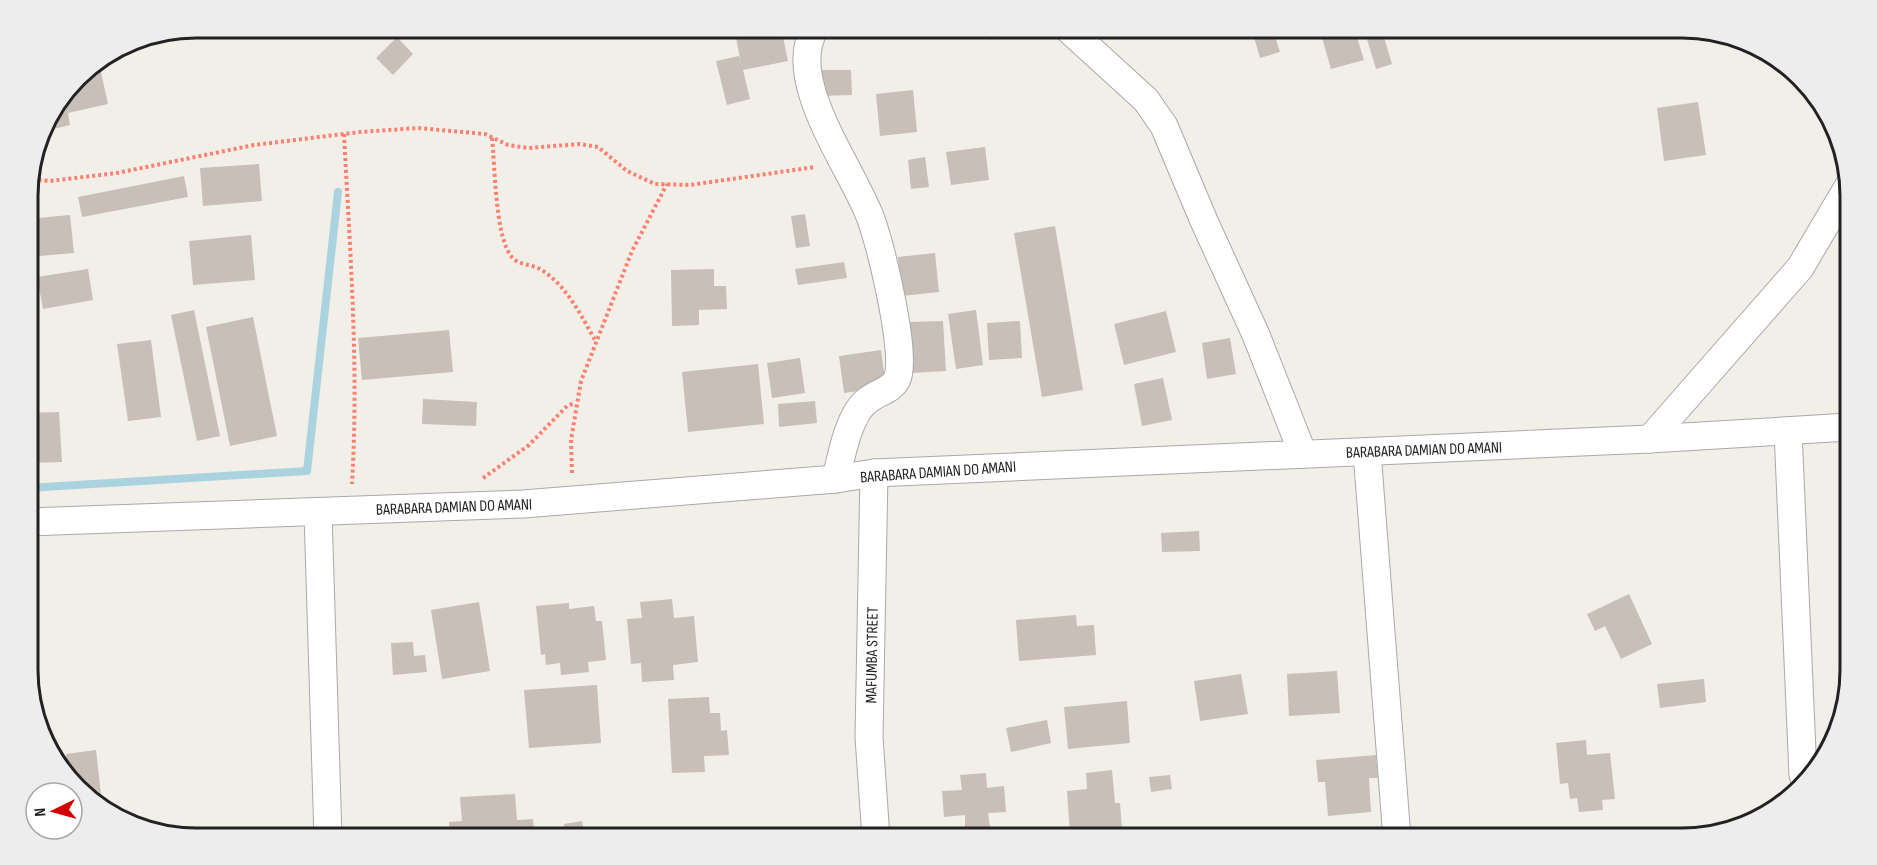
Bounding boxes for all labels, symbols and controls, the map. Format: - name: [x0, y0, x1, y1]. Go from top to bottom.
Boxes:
- street label: BARABARA DAMIAN DO AMANI: [1346, 438, 1503, 463]
- street label: BARABARA DAMIAN DO AMANI: [859, 458, 1017, 487]
- street label: BARABARA DAMIAN DO AMANI: [376, 495, 533, 520]
- street label: MAFUMBA STREET: [862, 606, 883, 704]
- north arrow: [24, 781, 84, 841]
- text: N: [31, 807, 50, 817]

